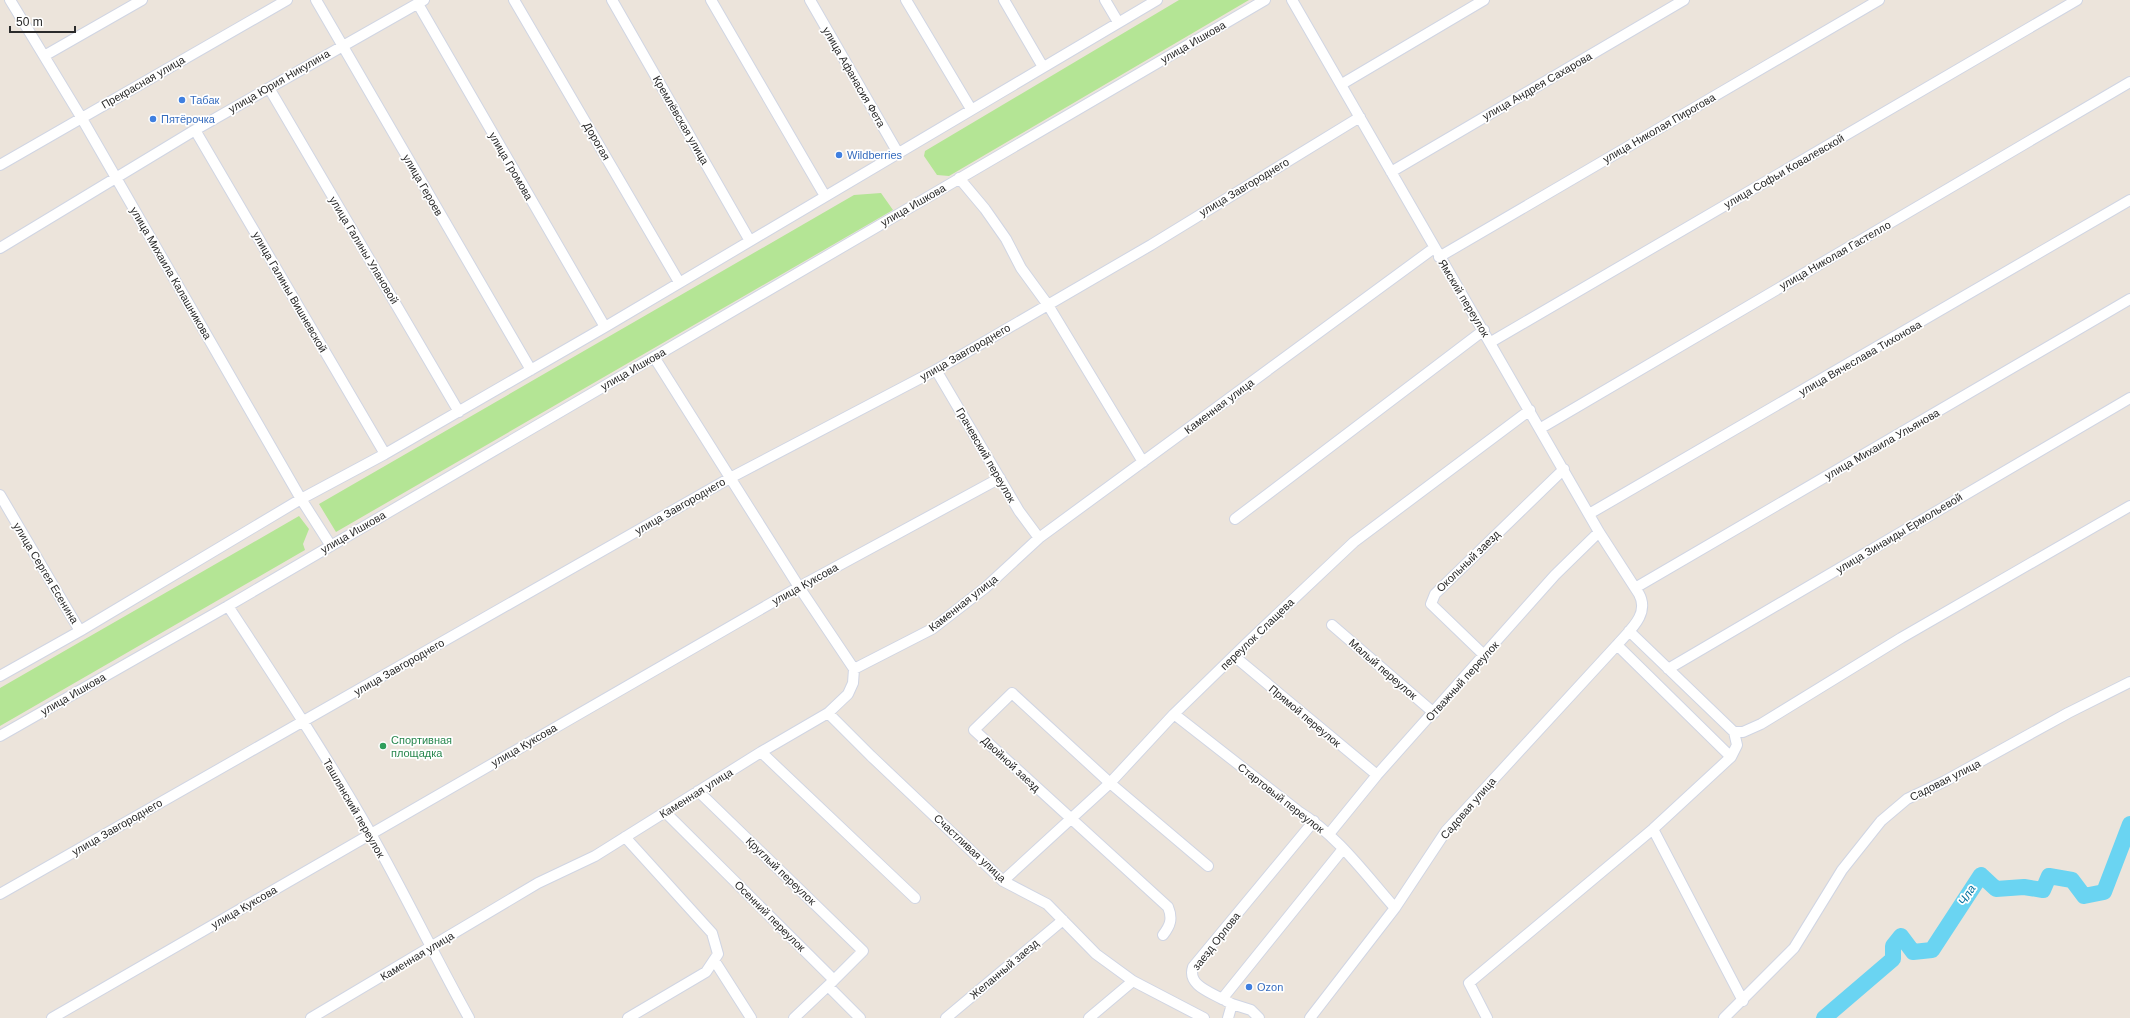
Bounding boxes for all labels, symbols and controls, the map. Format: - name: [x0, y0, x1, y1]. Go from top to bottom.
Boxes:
- scale bar: [10, 8, 75, 34]
- text: 50 m: [16, 15, 43, 29]
- street label: улица Ишкова: [1158, 18, 1228, 65]
- street label: улица Афанасия Фета: [820, 25, 888, 130]
- street label: улица Юрия Никулина: [226, 47, 332, 115]
- street label: улица Андрея Сахарова: [1480, 49, 1595, 122]
- street label: Прекрасная улица: [99, 53, 188, 111]
- street label: Кремлёвская улица: [651, 74, 712, 167]
- street label: улица Николая Пирогова: [1601, 90, 1718, 165]
- place label: Табак: [190, 94, 220, 106]
- marker: Табак: [177, 95, 187, 105]
- place label: Пятёрочка: [161, 113, 216, 125]
- marker: Пятёрочка: [148, 114, 158, 124]
- street label: Дорогая: [581, 120, 613, 162]
- street label: улица Громова: [487, 130, 536, 203]
- street label: улица Софьи Ковалевской: [1722, 132, 1846, 210]
- place label: Wildberries: [847, 149, 903, 161]
- marker: Wildberries: [834, 150, 844, 160]
- street label: улица Героев: [401, 152, 445, 218]
- street label: улица Завгороднего: [1197, 156, 1291, 218]
- street label: улица Ишкова: [878, 181, 948, 228]
- street label: улица Галины Улановой: [327, 194, 401, 306]
- street label: улица Михаила Калашникова: [128, 205, 214, 342]
- street label: улица Николая Гастелло: [1777, 218, 1893, 292]
- street label: улица Галины Вишневской: [250, 230, 330, 354]
- street label: Ямский переулок: [1436, 257, 1492, 339]
- street label: улица Вячеслава Тихонова: [1797, 318, 1924, 398]
- street label: улица Завгороднего: [918, 321, 1012, 383]
- street label: улица Ишкова: [598, 345, 668, 392]
- street label: Каменная улица: [1182, 375, 1257, 436]
- street label: Грачевский переулок: [954, 405, 1018, 505]
- street label: улица Михаила Ульянова: [1823, 406, 1942, 482]
- street label: улица Завгороднего: [633, 475, 727, 537]
- street label: улица Зинаиды Ермольевой: [1834, 491, 1964, 575]
- street label: улица Ишкова: [318, 508, 388, 555]
- street label: улица Сергея Есенина: [11, 520, 81, 626]
- street label: Окольный заезд: [1434, 527, 1502, 594]
- street label: улица Куксова: [770, 560, 841, 607]
- street label: Каменная улица: [926, 572, 1000, 634]
- street label: переулок Слащева: [1218, 595, 1297, 672]
- street label: улица Завгороднего: [352, 636, 446, 698]
- street label: Малый переулок: [1347, 636, 1419, 702]
- street label: Отважный переулок: [1423, 639, 1501, 723]
- street label: улица Ишкова: [38, 670, 108, 717]
- street label: Прямой переулок: [1267, 683, 1343, 750]
- street label: улица Куксова: [489, 721, 560, 769]
- place label: Спортивная площадка: [391, 734, 452, 759]
- street label: Двойной заезд: [979, 734, 1043, 794]
- marker: Спортивная площадка: [378, 741, 388, 751]
- street label: Ташлянский переулок: [321, 756, 387, 860]
- street label: Садовая улица: [1908, 757, 1983, 803]
- street label: Стартовый переулок: [1236, 761, 1327, 835]
- street label: Каменная улица: [657, 765, 735, 820]
- street label: Садовая улица: [1438, 774, 1499, 841]
- street label: улица Завгороднего: [70, 796, 164, 858]
- street label: Счастливая улица: [932, 812, 1009, 885]
- street label: Круглый переулок: [744, 835, 818, 907]
- street label: Осенний переулок: [732, 878, 808, 954]
- water label: Чла: [1955, 882, 1979, 908]
- street label: улица Куксова: [209, 883, 280, 931]
- street label: заезд Орлова: [1190, 909, 1243, 972]
- street label: Каменная улица: [378, 929, 457, 983]
- street label: Желанный заезд: [967, 936, 1041, 1001]
- place label: Ozon: [1257, 981, 1283, 993]
- marker: Ozon: [1244, 982, 1254, 992]

